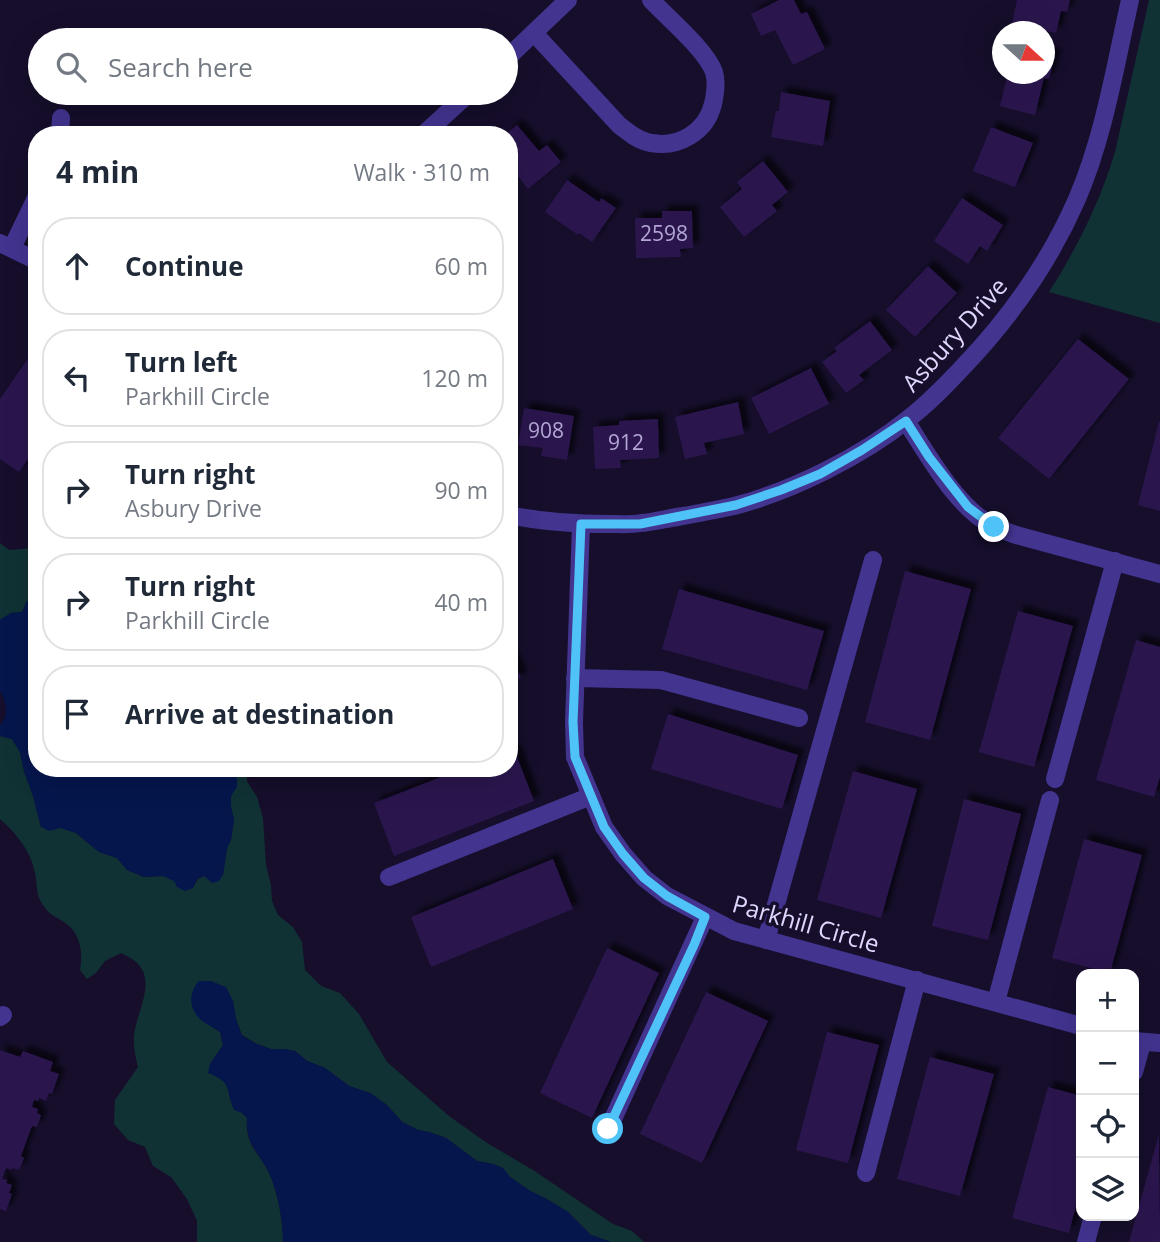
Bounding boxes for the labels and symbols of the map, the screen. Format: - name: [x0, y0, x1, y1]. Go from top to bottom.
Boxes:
- north arrow: [992, 21, 1055, 84]
- house number: 2598: [640, 219, 688, 247]
- street label: Asbury Drive: [894, 270, 1014, 398]
- house number: 908: [528, 416, 564, 444]
- house number: 912: [608, 428, 644, 456]
- route end: [978, 511, 1009, 542]
- street label: Parkhill Circle: [729, 886, 883, 960]
- route start: [592, 1113, 623, 1144]

